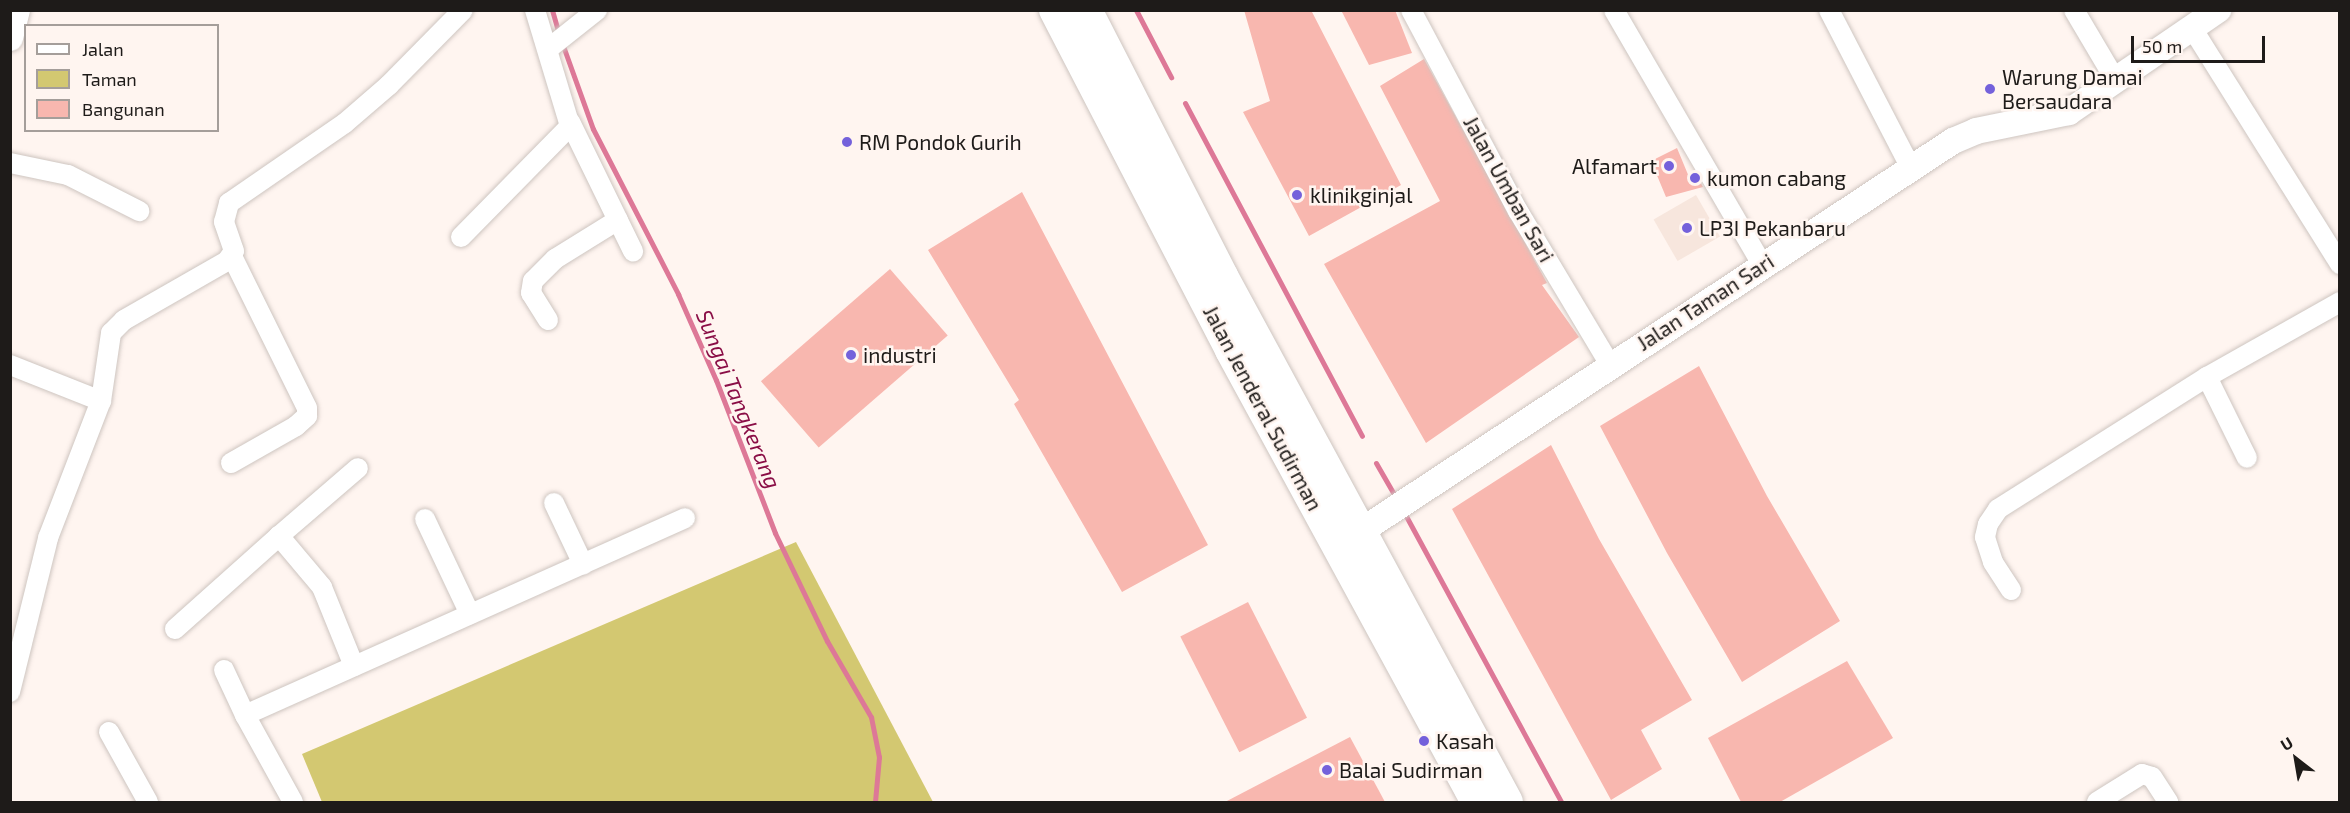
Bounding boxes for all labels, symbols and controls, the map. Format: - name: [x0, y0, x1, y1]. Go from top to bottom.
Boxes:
- legend: [24, 24, 219, 132]
- scale bar: [2134, 24, 2268, 62]
- text: 50 m: [2142, 35, 2182, 57]
- text: Jalan: [82, 38, 124, 60]
- place label: Warung Damai Bersaudara: [2002, 64, 2143, 114]
- text: Taman: [82, 68, 137, 90]
- marker: Warung Damai Bersaudara: [1983, 82, 1997, 96]
- text: Bangunan: [82, 98, 165, 120]
- street label: Jalan Umban Sari: [1458, 112, 1560, 266]
- place label: RM Pondok Gurih: [859, 129, 1022, 155]
- marker: RM Pondok Gurih: [840, 135, 854, 149]
- place label: Alfamart: [1572, 153, 1657, 179]
- marker: Alfamart: [1662, 159, 1676, 173]
- place label: kumon cabang: [1707, 165, 1846, 191]
- marker: kumon cabang: [1688, 171, 1702, 185]
- place label: klinikginjal: [1310, 182, 1412, 208]
- marker: klinikginjal: [1288, 186, 1306, 204]
- place label: LP3I Pekanbaru: [1699, 215, 1846, 241]
- marker: LP3I Pekanbaru: [1680, 221, 1694, 235]
- street label: Jalan Taman Sari: [1632, 248, 1778, 356]
- street label: Jalan Jenderal Sudirman: [1198, 301, 1328, 515]
- water label: Sungai Tangkerang: [691, 305, 787, 493]
- place label: industri: [863, 342, 937, 368]
- marker: industri: [844, 348, 858, 362]
- place label: Kasah: [1436, 728, 1494, 754]
- north arrow: [2266, 729, 2326, 789]
- text: U: [2277, 732, 2296, 754]
- marker: Kasah: [1417, 734, 1431, 748]
- place label: Balai Sudirman: [1339, 757, 1483, 783]
- marker: Balai Sudirman: [1320, 763, 1334, 777]

